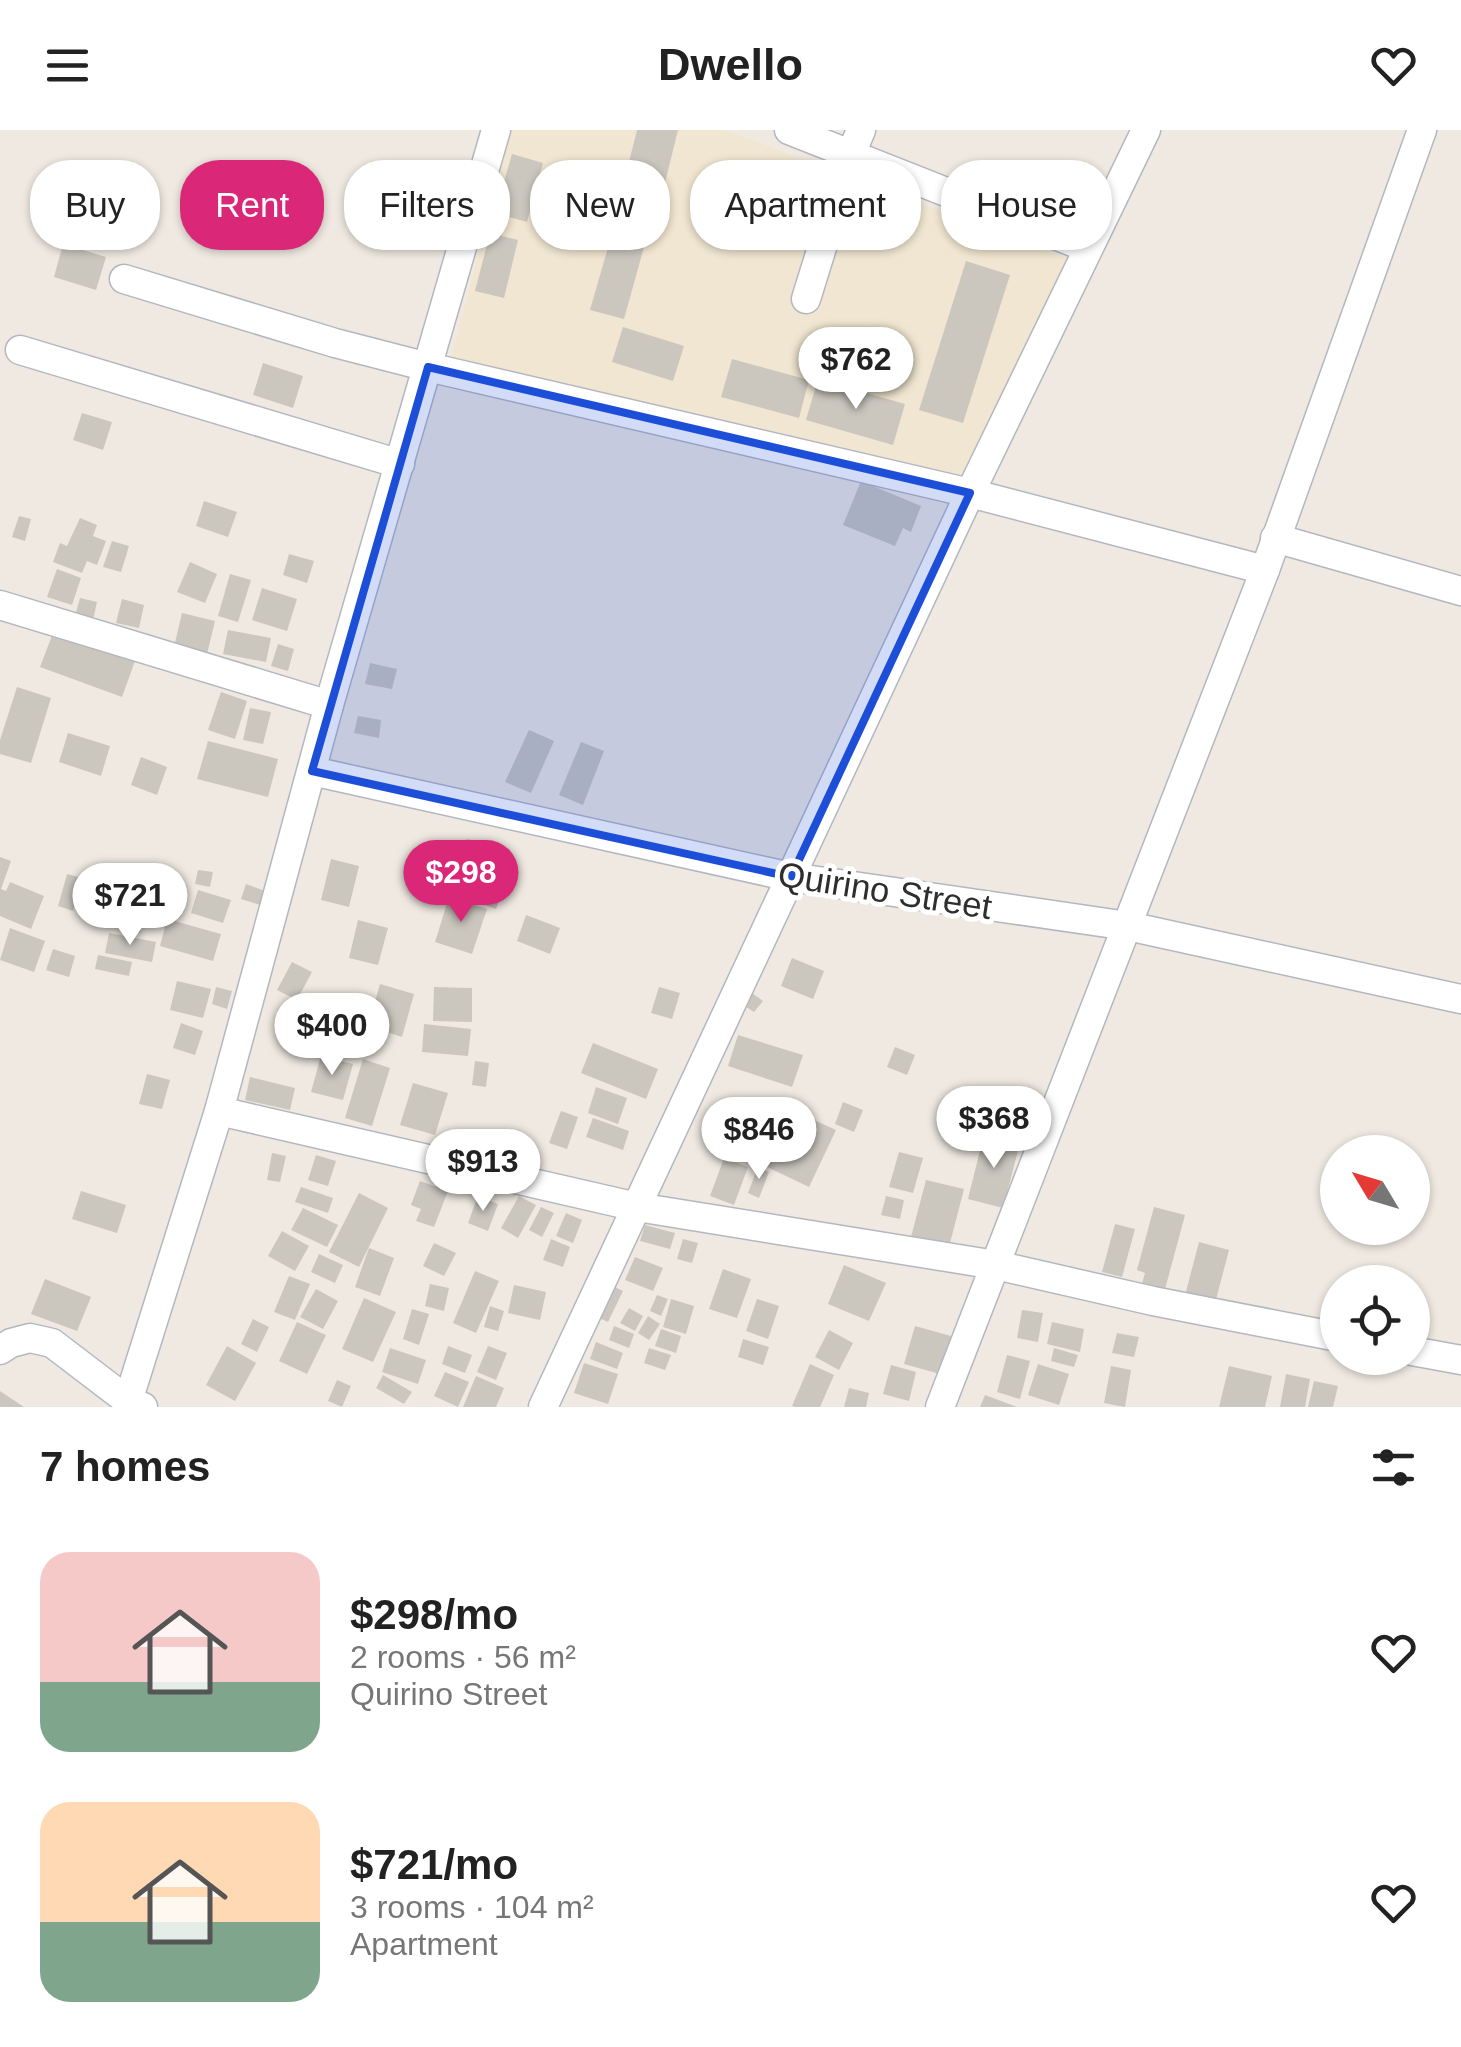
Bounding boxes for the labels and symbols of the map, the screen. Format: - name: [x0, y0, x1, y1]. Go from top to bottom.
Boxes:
- pin: $762: [797, 327, 915, 412]
- pin: $298: [402, 840, 520, 925]
- street label: Quirino Street: [775, 854, 995, 926]
- pin: $721: [71, 863, 189, 948]
- pin: $400: [273, 993, 391, 1078]
- pin: $368: [935, 1086, 1053, 1171]
- pin: $846: [700, 1097, 818, 1182]
- pin: $913: [424, 1129, 542, 1214]
- north arrow: [1320, 1135, 1430, 1245]

